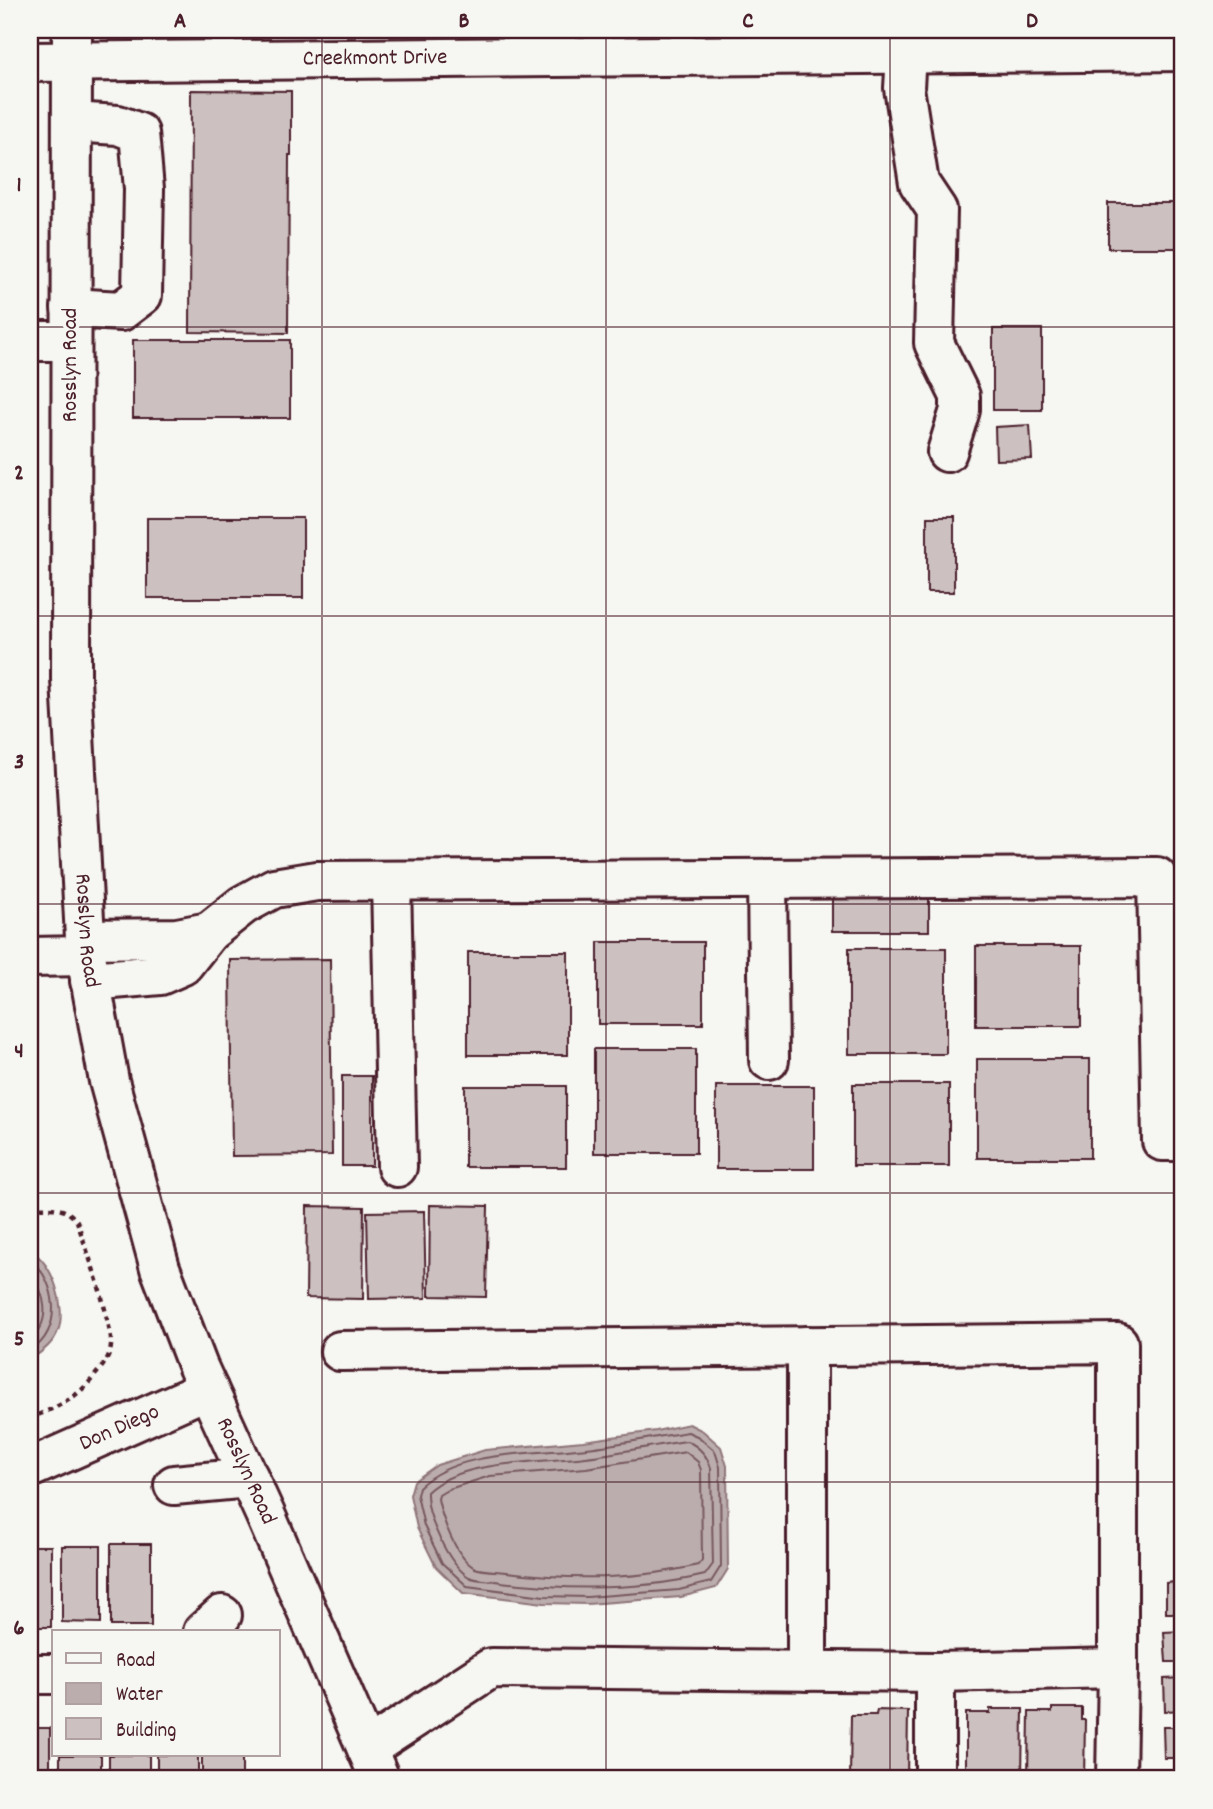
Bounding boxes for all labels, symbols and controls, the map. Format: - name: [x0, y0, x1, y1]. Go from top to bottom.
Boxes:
- text: A: [174, 6, 186, 39]
- text: B: [459, 6, 470, 39]
- text: C: [742, 6, 754, 39]
- text: D: [1026, 6, 1038, 39]
- street label: Creekmont Drive: [303, 42, 447, 76]
- text: 1: [16, 170, 22, 203]
- street label: Rosslyn Road: [55, 308, 88, 422]
- text: 2: [14, 458, 24, 491]
- text: 3: [14, 747, 24, 780]
- street label: Rosslyn Road: [65, 873, 108, 990]
- text: 4: [14, 1036, 24, 1069]
- text: 5: [14, 1324, 24, 1357]
- street label: Don Diego: [74, 1396, 165, 1460]
- street label: Rosslyn Road: [207, 1412, 284, 1530]
- text: 6: [13, 1613, 25, 1646]
- legend: [52, 1630, 280, 1756]
- text: Road: [116, 1647, 155, 1677]
- text: Water: [116, 1681, 163, 1711]
- text: Building: [116, 1717, 176, 1747]

